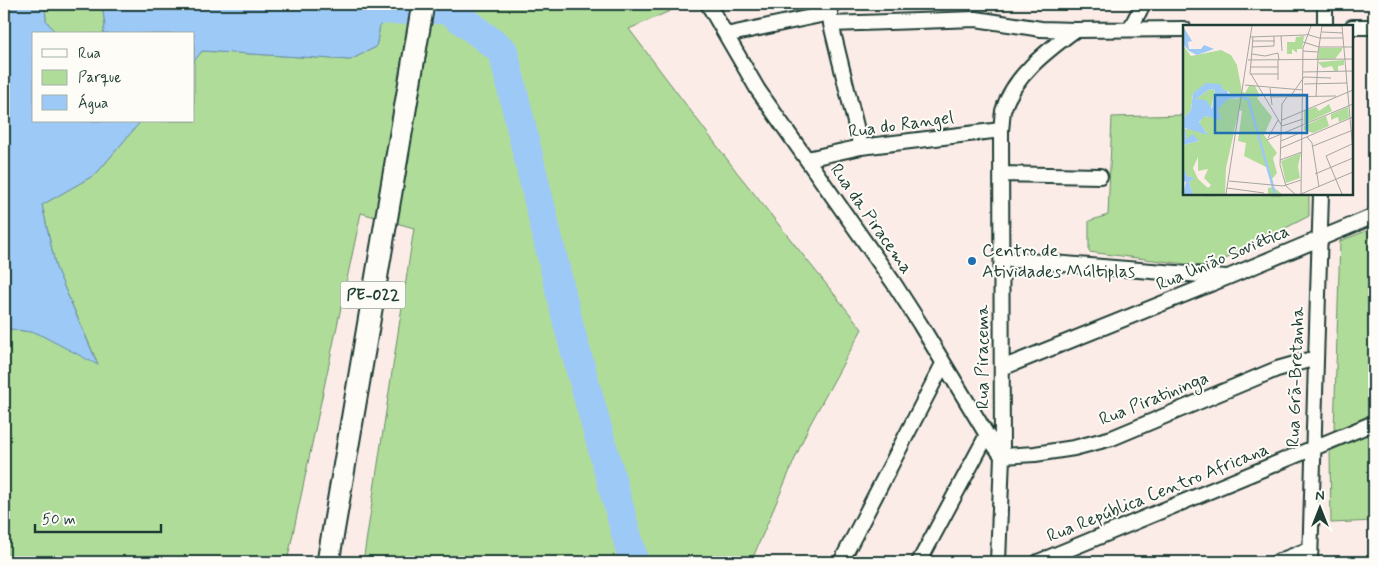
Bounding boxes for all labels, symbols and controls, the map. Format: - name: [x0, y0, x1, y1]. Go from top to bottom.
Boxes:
- inset map: [1183, 25, 1353, 195]
- legend: [32, 32, 195, 122]
- text: Rua: [78, 44, 101, 64]
- text: Parque: [78, 68, 121, 88]
- text: Água: [78, 93, 108, 114]
- street label: Rua do Rangel: [847, 106, 955, 144]
- street label: Rua da Piracema: [824, 159, 918, 279]
- street label: Rua União Soviética: [1153, 219, 1293, 297]
- place label: Centro de Atividades Múltiplas: [982, 239, 1135, 284]
- marker: Centro de Atividades Múltiplas: [966, 255, 978, 267]
- road number: PE-022: [340, 282, 406, 308]
- street label: Rua Piracema: [971, 304, 995, 409]
- street label: Rua Grã-Bretanha: [1282, 306, 1310, 448]
- street label: Rua Piratininga: [1096, 366, 1213, 433]
- street label: Rua República Centro Africana: [1043, 437, 1273, 549]
- north arrow: [1296, 484, 1346, 534]
- text: N: [1315, 487, 1325, 505]
- scale bar: [35, 501, 161, 533]
- text: 50 m: [42, 510, 76, 530]

